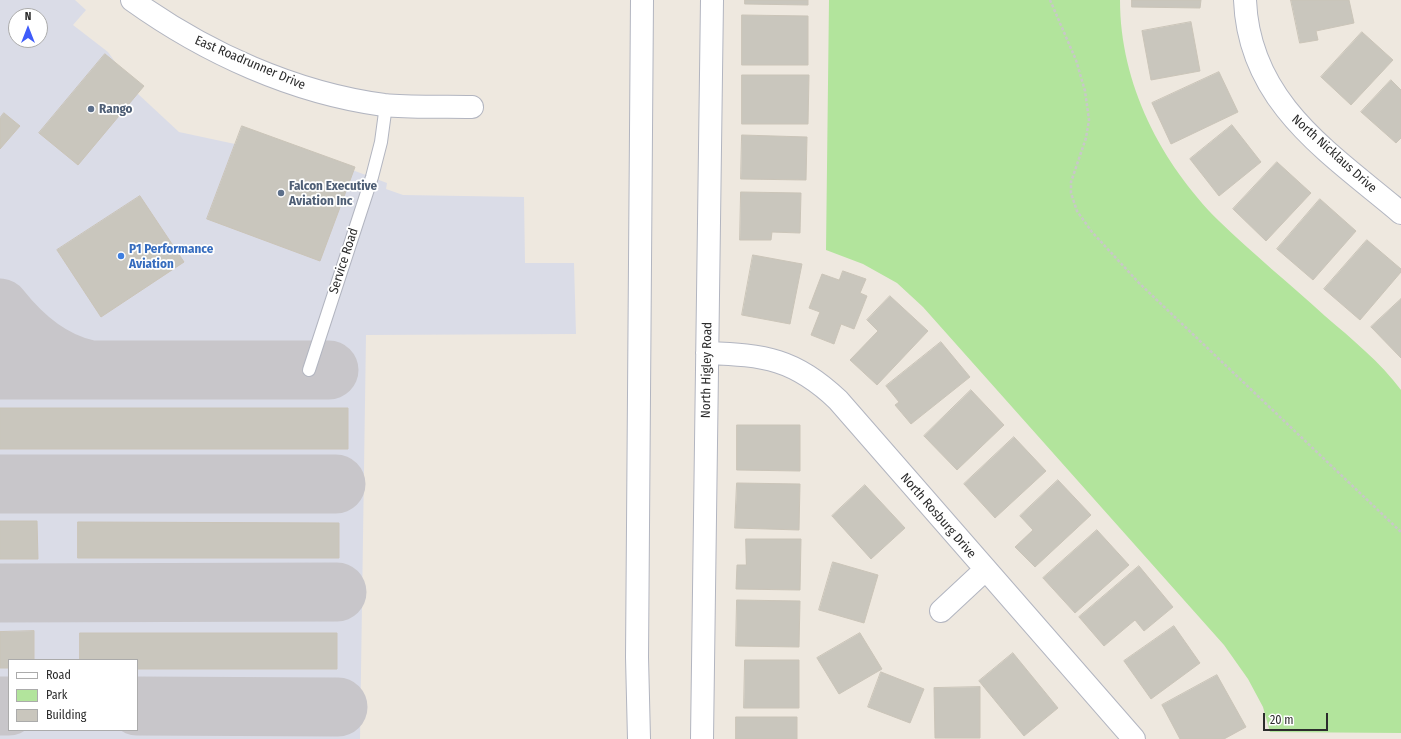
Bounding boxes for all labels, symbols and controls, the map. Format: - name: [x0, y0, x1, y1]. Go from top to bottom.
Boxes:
- north arrow: [8, 8, 48, 48]
- text: N: [25, 10, 31, 23]
- street label: East Roadrunner Drive: [192, 33, 308, 93]
- place label: Rango: [99, 101, 133, 117]
- marker: Rango: [86, 104, 96, 114]
- street label: North Nicklaus Drive: [1288, 112, 1380, 196]
- place label: Falcon Executive Aviation Inc: [289, 178, 377, 209]
- marker: Falcon Executive Aviation Inc: [276, 188, 286, 198]
- street label: Service Road: [326, 226, 362, 296]
- place label: P1 Performance Aviation: [129, 241, 213, 272]
- marker: P1 Performance Aviation: [116, 251, 126, 261]
- street label: North Higley Road: [698, 322, 716, 418]
- street label: North Rosburg Drive: [897, 470, 979, 562]
- legend: [8, 659, 138, 731]
- text: Road: [46, 668, 71, 682]
- text: Park: [46, 688, 67, 702]
- scale bar: [1265, 705, 1330, 731]
- text: Building: [46, 708, 86, 722]
- text: 20 m: [1270, 713, 1294, 727]

